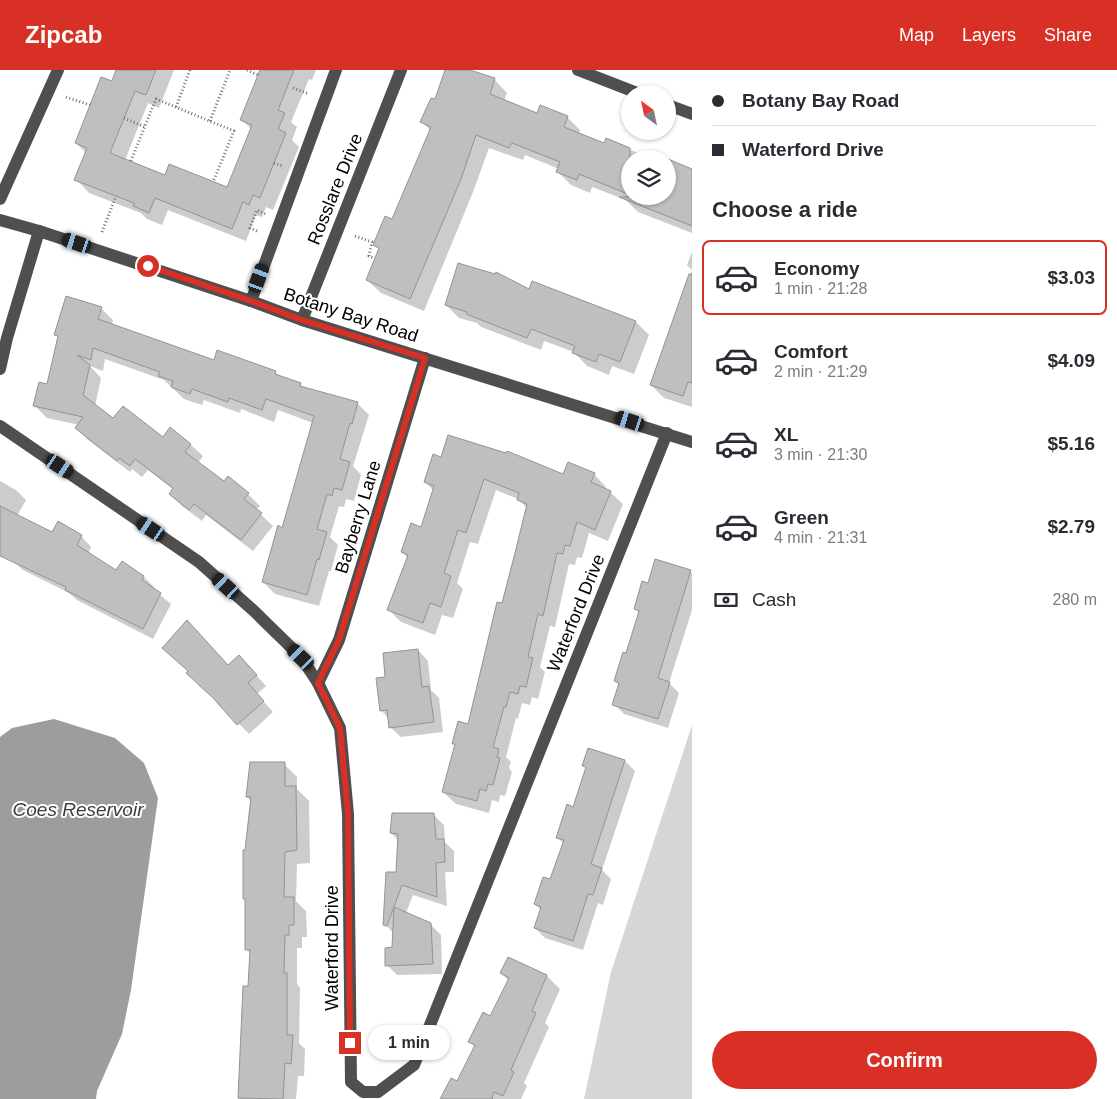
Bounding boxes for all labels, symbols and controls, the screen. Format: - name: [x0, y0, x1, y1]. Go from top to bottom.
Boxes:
- text: Zipcab: [25, 21, 102, 48]
- text: Map: [899, 25, 934, 45]
- text: Layers: [962, 25, 1016, 45]
- text: Share: [1044, 25, 1092, 45]
- north arrow: [621, 85, 676, 140]
- map controls: [621, 85, 676, 205]
- text: Botany Bay Road: [742, 90, 899, 111]
- street label: Rosslare Drive: [304, 131, 366, 247]
- text: Waterford Drive: [742, 139, 884, 160]
- button: layers: [621, 150, 676, 205]
- text: Choose a ride: [712, 197, 857, 222]
- car: [60, 231, 93, 255]
- route start: [137, 255, 159, 277]
- icon: car: [714, 255, 759, 300]
- text: Economy: [774, 258, 860, 279]
- car: [246, 261, 271, 295]
- text: $3.03: [1047, 267, 1095, 288]
- text: 1 min · 21:28: [774, 280, 867, 297]
- street label: Botany Bay Road: [281, 284, 421, 346]
- icon: car: [714, 338, 759, 383]
- text: Comfort: [774, 341, 848, 362]
- text: $4.09: [1047, 350, 1095, 371]
- text: 2 min · 21:29: [774, 363, 867, 380]
- car: [613, 409, 646, 433]
- icon: car: [714, 421, 759, 466]
- text: XL: [774, 424, 798, 445]
- text: $5.16: [1047, 433, 1095, 454]
- text: 3 min · 21:30: [774, 446, 867, 463]
- car: [43, 451, 76, 481]
- street label: Bayberry Lane: [331, 458, 385, 576]
- icon: car: [714, 504, 759, 549]
- text: Green: [774, 507, 829, 528]
- car: [134, 514, 167, 544]
- text: $2.79: [1047, 516, 1095, 537]
- text: 4 min · 21:31: [774, 529, 867, 546]
- street label: Waterford Drive: [543, 551, 609, 675]
- car: [209, 570, 242, 602]
- icon: cash: [712, 586, 740, 614]
- text: Cash: [752, 589, 796, 610]
- text: 280 m: [1053, 591, 1097, 608]
- car: [284, 641, 317, 673]
- water label: Coes Reservoir: [13, 799, 144, 820]
- street label: Waterford Drive: [322, 885, 342, 1011]
- callout: 1 min: [368, 1026, 450, 1060]
- button: Confirm: [712, 1031, 1097, 1089]
- route end: [339, 1032, 361, 1054]
- text: 1 min: [388, 1034, 430, 1051]

